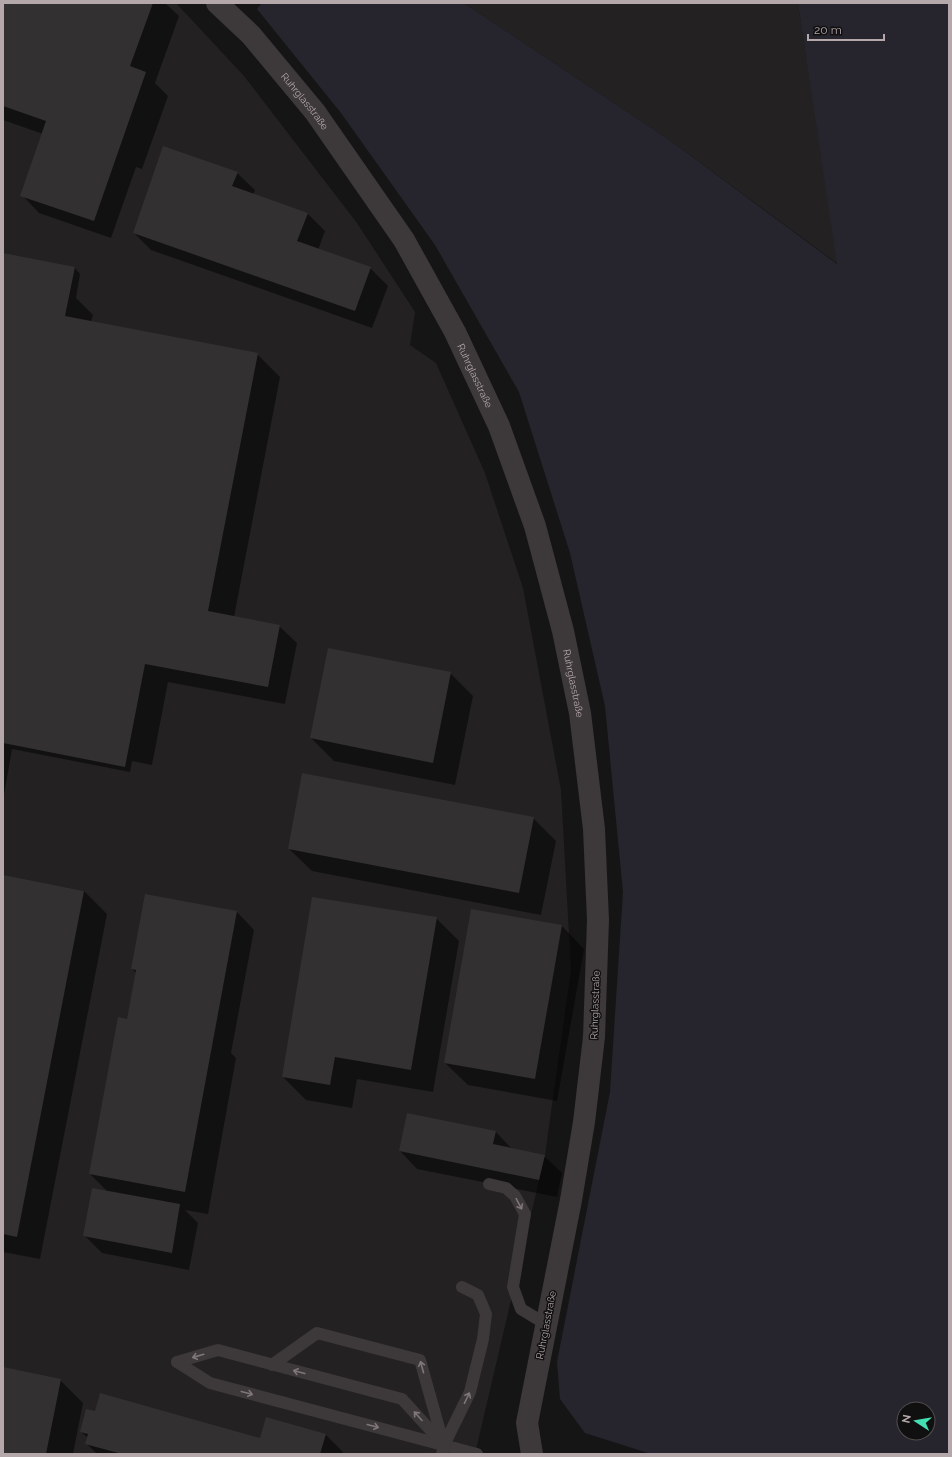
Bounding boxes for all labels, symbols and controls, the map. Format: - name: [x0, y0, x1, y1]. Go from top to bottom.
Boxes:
- scale bar: [808, 16, 884, 42]
- text: 20 m: [814, 23, 842, 37]
- street label: Ruhrglasstraße: [279, 70, 331, 132]
- street label: Ruhrglasstraße: [456, 342, 495, 409]
- street label: Ruhrglasstraße: [561, 648, 586, 718]
- street label: Ruhrglasstraße: [588, 970, 602, 1040]
- one-way arrow: [516, 1198, 523, 1210]
- street label: Ruhrglasstraße: [534, 1290, 558, 1360]
- one-way arrow: [191, 1353, 204, 1360]
- one-way arrow: [418, 1361, 425, 1374]
- one-way arrow: [293, 1368, 306, 1375]
- one-way arrow: [241, 1390, 254, 1397]
- one-way arrow: [464, 1392, 471, 1404]
- north arrow: [896, 1401, 936, 1441]
- one-way arrow: [413, 1411, 422, 1421]
- text: N: [899, 1414, 914, 1424]
- one-way arrow: [366, 1423, 379, 1431]

